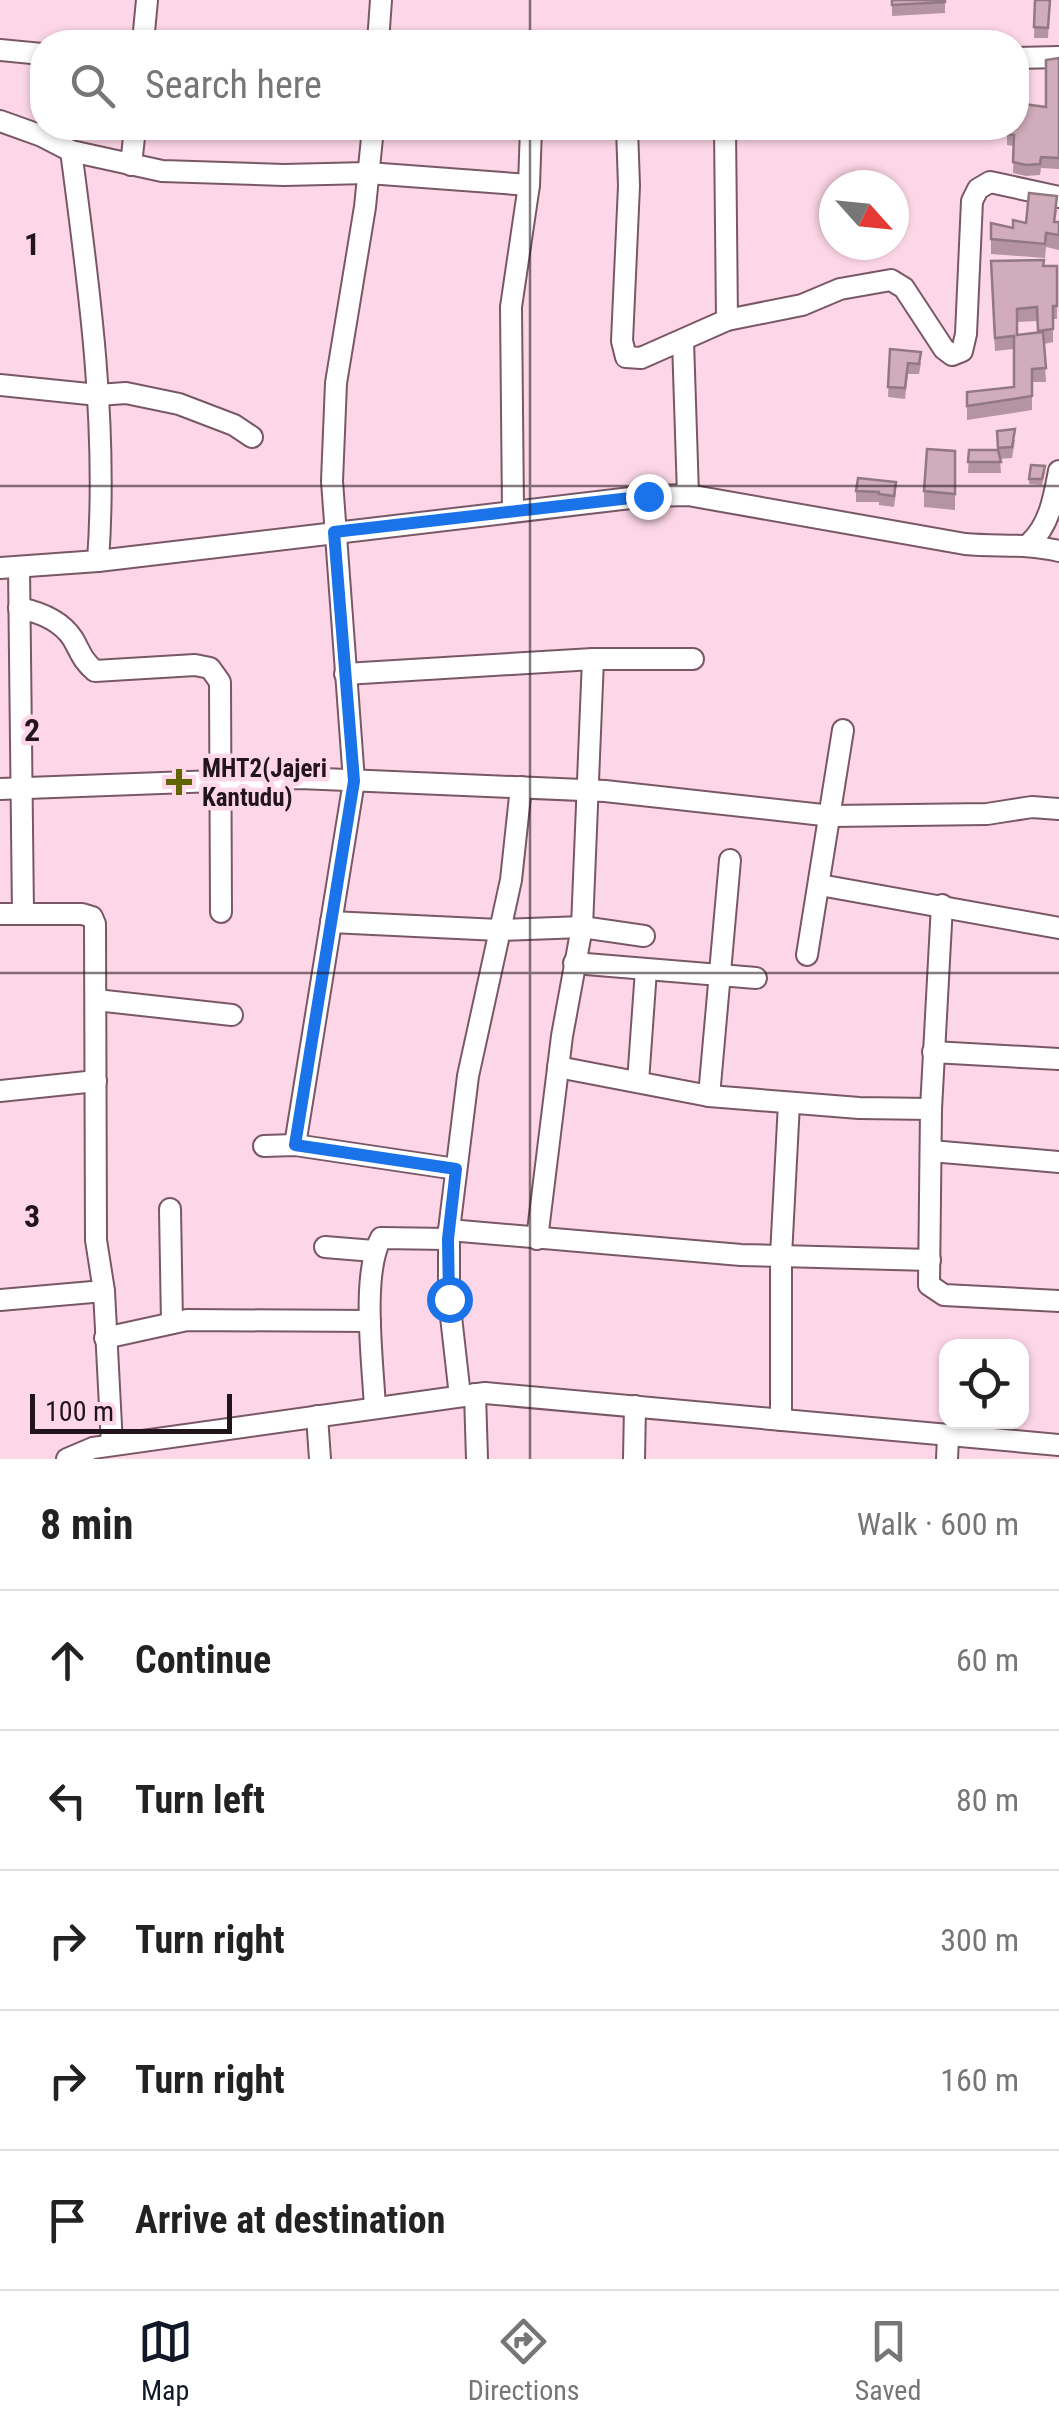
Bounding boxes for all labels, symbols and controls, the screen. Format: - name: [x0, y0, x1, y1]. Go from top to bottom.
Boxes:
- search box: [30, 30, 1029, 140]
- icon: search: [65, 58, 120, 113]
- text: Search here: [145, 63, 322, 107]
- north arrow: [819, 170, 909, 260]
- text: 1: [24, 225, 40, 263]
- route end: [626, 474, 672, 520]
- text: 2: [24, 711, 40, 749]
- place label: MHT2(Jajeri Kantudu): [202, 754, 327, 812]
- marker: MHT2(Jajeri Kantudu): [166, 769, 192, 795]
- text: 3: [24, 1197, 40, 1235]
- route start: [427, 1277, 473, 1323]
- map controls: [939, 1339, 1029, 1429]
- button: locate: [939, 1339, 1029, 1429]
- scale bar: [30, 1389, 232, 1434]
- text: 100 m: [45, 1395, 114, 1428]
- text: 8 min: [40, 1500, 133, 1549]
- text: Walk · 600 m: [857, 1505, 1019, 1543]
- icon: ahead: [40, 1633, 95, 1688]
- text: Continue: [135, 1638, 271, 1682]
- text: 60 m: [956, 1641, 1019, 1679]
- icon: left: [40, 1773, 95, 1828]
- text: Turn left: [135, 1778, 265, 1822]
- text: 80 m: [956, 1781, 1019, 1819]
- icon: right: [40, 1913, 95, 1968]
- text: Turn right: [135, 1918, 285, 1962]
- text: 300 m: [940, 1921, 1019, 1959]
- icon: right: [40, 2053, 95, 2108]
- text: Turn right: [135, 2058, 285, 2102]
- text: 160 m: [940, 2061, 1019, 2099]
- icon: arrive: [40, 2193, 95, 2248]
- text: Arrive at destination: [135, 2198, 445, 2242]
- tab: Map: [138, 2314, 193, 2407]
- tab: Directions: [468, 2314, 580, 2407]
- tab: Saved: [855, 2314, 921, 2407]

